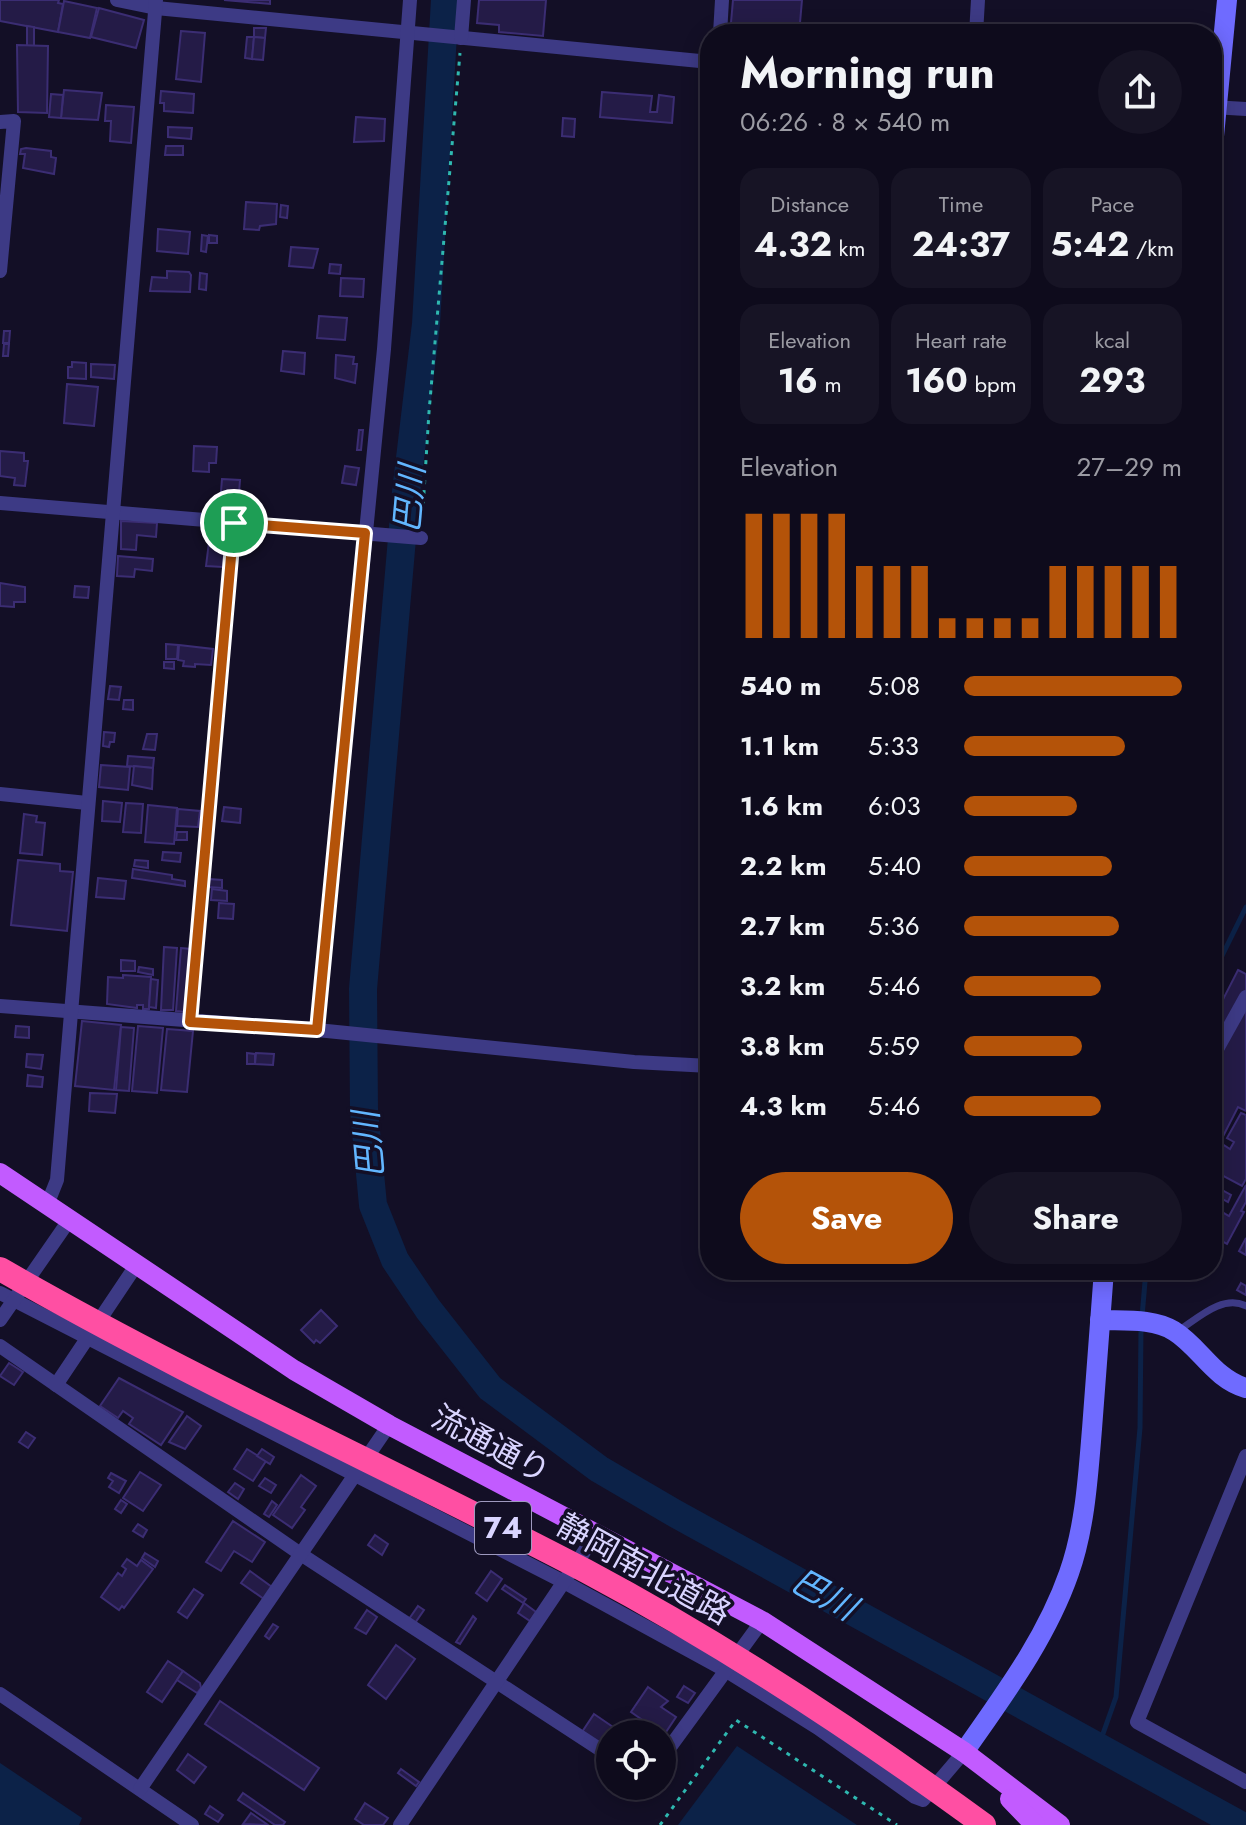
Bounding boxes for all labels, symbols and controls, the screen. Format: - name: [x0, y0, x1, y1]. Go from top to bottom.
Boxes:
- text: Morning run: [740, 41, 995, 105]
- button: share: [1098, 50, 1182, 134]
- text: 06:26 · 8 × 540 m: [740, 103, 950, 141]
- text: Distance: [770, 188, 849, 220]
- text: Time: [939, 188, 983, 220]
- text: Pace: [1090, 188, 1134, 220]
- text: 4.32: [754, 220, 832, 269]
- text: 24:37: [912, 220, 1010, 269]
- text: 5:42: [1050, 220, 1129, 269]
- text: km: [832, 232, 865, 264]
- text: /km: [1129, 232, 1174, 264]
- text: Elevation: [768, 324, 851, 356]
- text: Heart rate: [915, 324, 1007, 356]
- text: kcal: [1095, 324, 1130, 356]
- text: 16: [778, 356, 818, 405]
- text: 160: [905, 356, 968, 405]
- text: 293: [1079, 356, 1145, 405]
- text: m: [818, 368, 842, 400]
- text: bpm: [968, 368, 1017, 400]
- text: Elevation: [740, 448, 838, 486]
- text: 27–29 m: [1076, 448, 1182, 486]
- water label: 巴川: [382, 460, 437, 535]
- pin: [200, 489, 268, 557]
- icon: arrive: [212, 501, 256, 545]
- text: 540 m: [740, 667, 821, 705]
- text: 5:08: [868, 667, 920, 705]
- text: 1.1 km: [740, 727, 819, 765]
- text: 5:33: [868, 727, 919, 765]
- text: 1.6 km: [740, 787, 823, 825]
- text: 6:03: [868, 787, 921, 825]
- text: 2.2 km: [740, 847, 827, 885]
- text: 5:40: [868, 847, 921, 885]
- text: 2.7 km: [740, 907, 825, 945]
- text: 5:36: [868, 907, 920, 945]
- text: 3.2 km: [740, 967, 825, 1005]
- text: 5:46: [868, 967, 921, 1005]
- text: 3.8 km: [740, 1027, 825, 1065]
- text: 5:59: [868, 1027, 920, 1065]
- text: 4.3 km: [740, 1087, 827, 1125]
- text: 5:46: [868, 1087, 921, 1125]
- water label: 巴川: [341, 1106, 396, 1181]
- button: Save: [740, 1172, 953, 1264]
- button: Share: [969, 1172, 1182, 1264]
- street label: 流通通り: [424, 1394, 558, 1494]
- road number: 74: [475, 1502, 531, 1554]
- street label: 静岡南北道路: [549, 1502, 739, 1636]
- water label: 巴川: [782, 1557, 868, 1634]
- map controls: [596, 1720, 676, 1800]
- button: locate: [596, 1720, 676, 1800]

